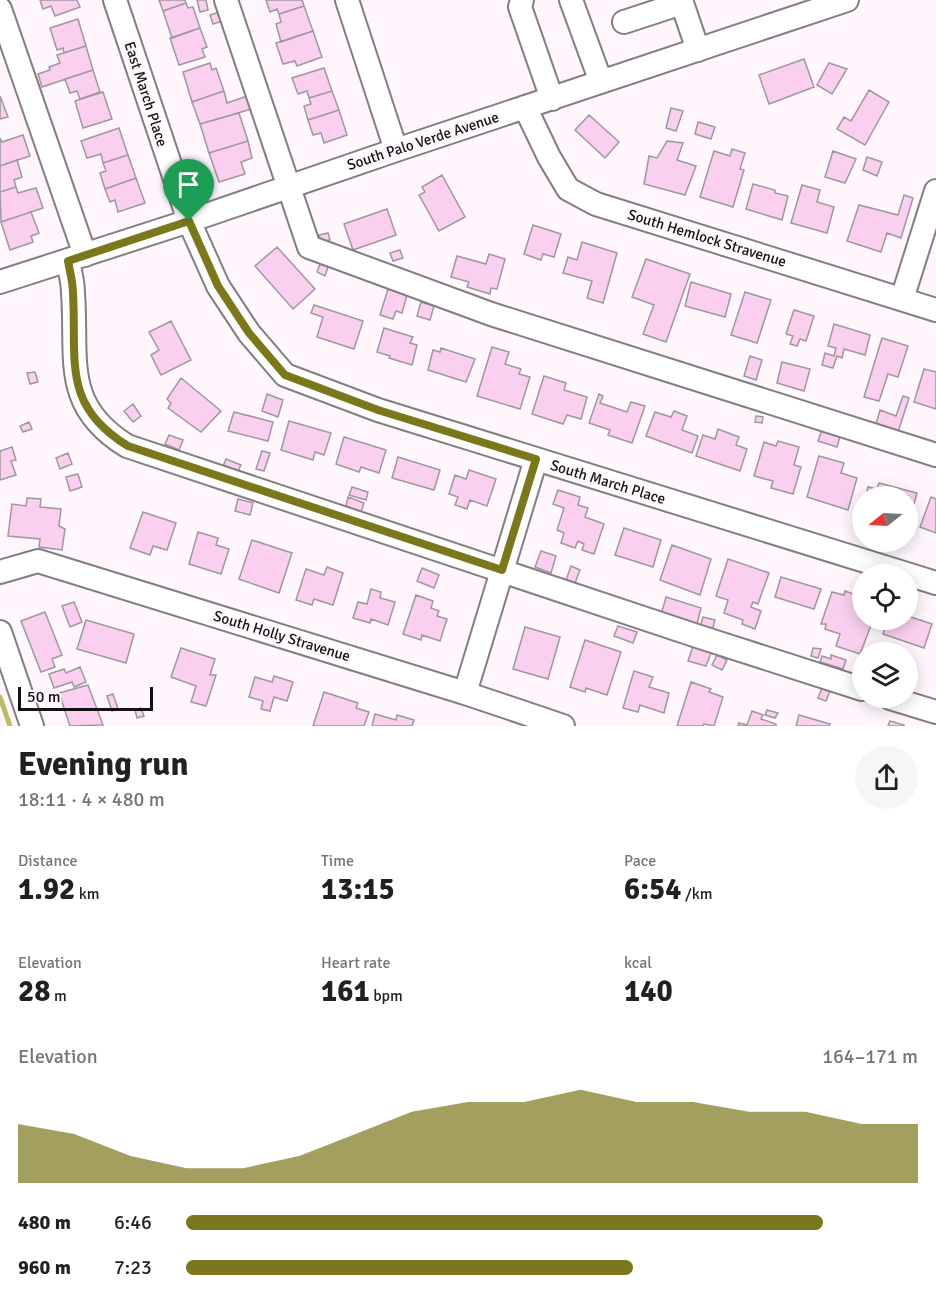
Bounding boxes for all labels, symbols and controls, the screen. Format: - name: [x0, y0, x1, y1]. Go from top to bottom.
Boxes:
- street label: East March Place: [121, 39, 171, 149]
- street label: South Palo Verde Avenue: [345, 108, 501, 174]
- pin: [163, 159, 214, 221]
- icon: arrive: [172, 168, 205, 201]
- street label: South Hemlock Stravenue: [626, 205, 788, 271]
- street label: South March Place: [548, 456, 668, 508]
- north arrow: [852, 486, 918, 552]
- map controls: [852, 486, 918, 708]
- button: locate: [852, 564, 918, 630]
- street label: South Holly Stravenue: [211, 607, 353, 665]
- button: layers: [852, 642, 918, 708]
- scale bar: [18, 684, 153, 712]
- text: 50 m: [27, 687, 61, 707]
- text: Evening run: [18, 744, 188, 785]
- button: share: [855, 746, 918, 809]
- text: 18:11 · 4 × 480 m: [18, 787, 165, 812]
- text: Distance: [18, 851, 78, 871]
- text: Time: [321, 851, 354, 871]
- text: Pace: [624, 851, 656, 871]
- text: 1.92: [18, 871, 75, 908]
- text: 13:15: [321, 871, 395, 908]
- text: 6:54: [624, 871, 681, 908]
- text: km: [75, 884, 100, 904]
- text: /km: [681, 884, 713, 904]
- text: Elevation: [18, 953, 82, 973]
- text: Heart rate: [321, 953, 390, 973]
- text: kcal: [624, 953, 652, 973]
- text: 28: [18, 973, 50, 1010]
- text: 161: [321, 973, 370, 1010]
- text: 140: [624, 973, 673, 1010]
- text: m: [50, 986, 67, 1006]
- text: bpm: [370, 986, 403, 1006]
- text: Elevation: [18, 1044, 98, 1069]
- text: 164–171 m: [822, 1044, 918, 1069]
- text: 480 m: [18, 1210, 71, 1235]
- text: 6:46: [114, 1210, 152, 1235]
- text: 960 m: [18, 1255, 71, 1280]
- text: 7:23: [114, 1255, 152, 1280]

